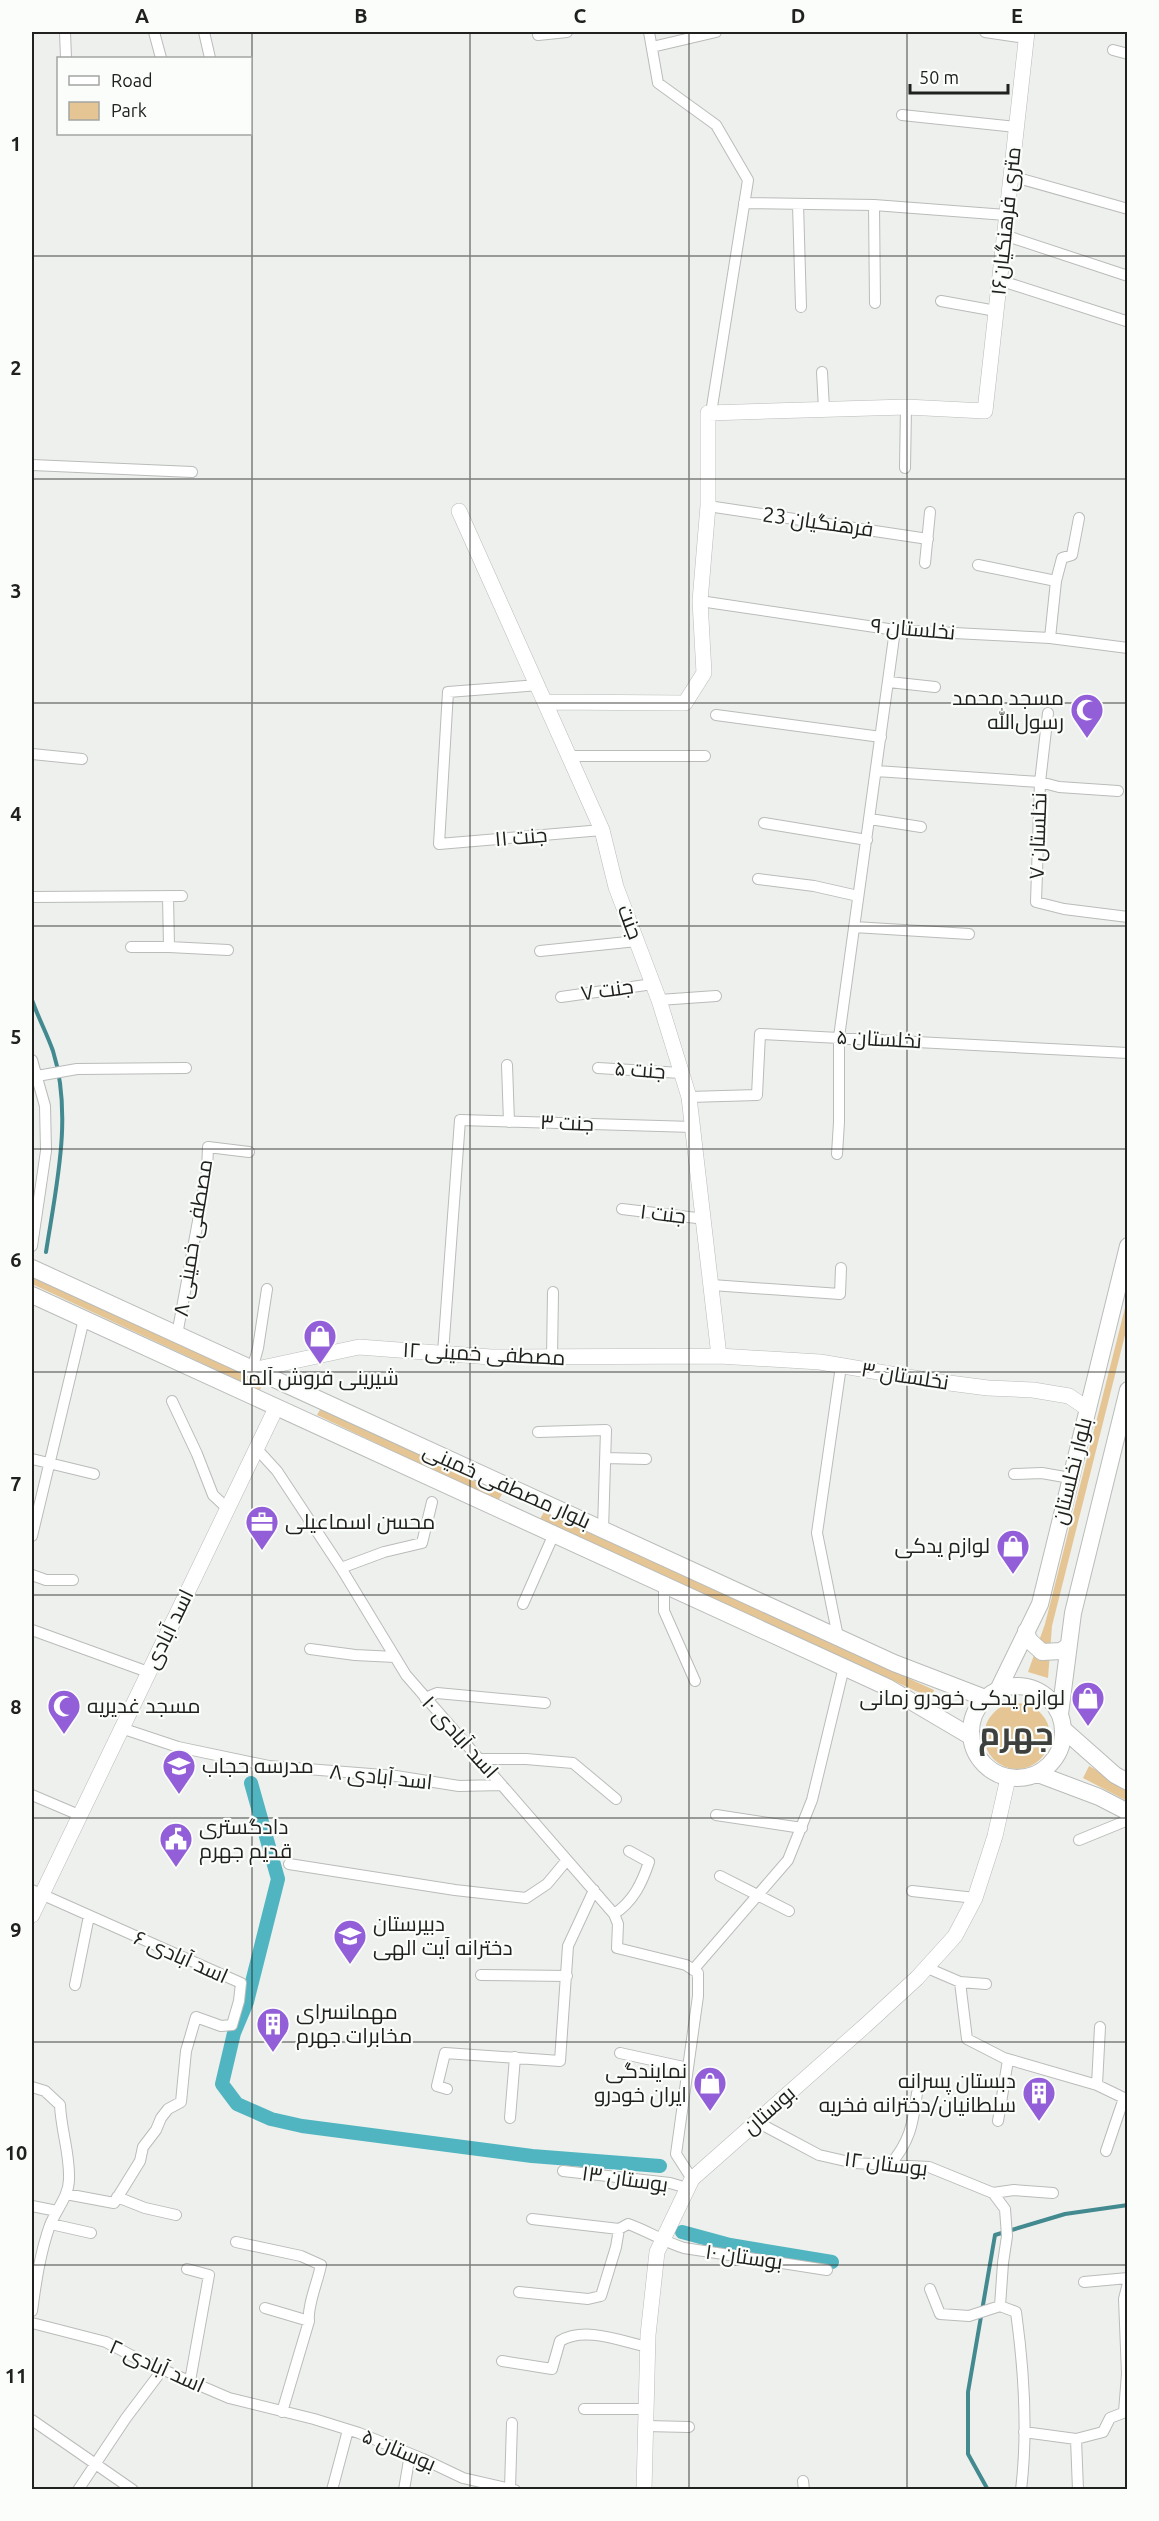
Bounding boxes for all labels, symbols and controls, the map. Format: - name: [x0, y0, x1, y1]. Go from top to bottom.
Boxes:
- text: A: [135, 4, 149, 27]
- text: B: [354, 4, 368, 27]
- text: C: [574, 4, 587, 27]
- text: D: [791, 4, 805, 27]
- text: E: [1011, 4, 1023, 27]
- legend: [57, 57, 252, 135]
- scale bar: [910, 57, 1008, 95]
- text: 50 m: [919, 67, 959, 87]
- text: Road: [111, 70, 153, 90]
- text: Park: [111, 100, 147, 120]
- text: 1: [10, 132, 22, 155]
- street label: ۱۶متری فرهنگیان: [985, 145, 1027, 297]
- text: 2: [10, 356, 22, 379]
- street label: فرهنگیان 23: [761, 501, 875, 543]
- text: 3: [10, 579, 22, 602]
- street label: نخلستان ۹: [870, 612, 956, 646]
- place label: مسجد محمد رسول‌الله: [952, 685, 1064, 735]
- mosque icon: مسجد محمد رسول‌الله: [1069, 692, 1105, 739]
- street label: نخلستان ۷: [1023, 792, 1053, 880]
- text: 4: [10, 802, 22, 825]
- street label: جنت ۱۱: [494, 822, 548, 850]
- street label: جنت: [613, 901, 648, 942]
- street label: جنت ۷: [579, 973, 635, 1005]
- street label: نخلستان ۵: [836, 1024, 922, 1054]
- text: 5: [10, 1025, 22, 1048]
- street label: جنت ۵: [614, 1055, 666, 1083]
- street label: جنت ۳: [540, 1109, 594, 1135]
- street label: مصطفی خمینی ۸: [168, 1158, 218, 1318]
- street label: جنت ۱: [639, 1198, 688, 1228]
- text: 6: [10, 1248, 22, 1271]
- shop icon: شیرینی فروش آلما: [302, 1318, 338, 1365]
- street label: مصطفی خمینی ۱۲: [402, 1337, 566, 1371]
- street label: نخلستان ۳: [859, 1356, 951, 1396]
- place label: شیرینی فروش آلما: [241, 1365, 399, 1391]
- street label: بلوار نخلستان: [1046, 1415, 1098, 1527]
- street label: بلوار مصطفی خمینی: [419, 1437, 595, 1535]
- text: 7: [10, 1472, 22, 1495]
- office icon: محسن اسماعیلی: [244, 1504, 280, 1551]
- place label: محسن اسماعیلی: [285, 1509, 435, 1535]
- shop icon: لوازم یدکی: [995, 1528, 1031, 1575]
- place label: لوازم یدکی: [894, 1533, 990, 1560]
- street label: اسد آبادی: [139, 1585, 199, 1673]
- shop icon: لوازم یدکی خودرو زمانی: [1070, 1680, 1106, 1727]
- place label: لوازم یدکی خودرو زمانی: [860, 1685, 1065, 1712]
- mosque icon: مسجد غدیریه: [46, 1688, 82, 1735]
- street label: اسد آبادی ۱۰: [416, 1690, 504, 1784]
- place label: مسجد غدیریه: [87, 1693, 201, 1718]
- text: 8: [10, 1695, 22, 1718]
- district label: جهرم: [978, 1714, 1054, 1756]
- school or university icon: مدرسه حجاب: [161, 1748, 197, 1795]
- place label: مدرسه حجاب: [202, 1753, 314, 1778]
- street label: اسد آبادی ۸: [328, 1759, 434, 1795]
- place label: دادگستری قدیم جهرم: [199, 1814, 292, 1865]
- public building icon: دادگستری قدیم جهرم: [158, 1821, 194, 1868]
- place label: دبیرستان دخترانه آیت الهی: [373, 1911, 513, 1961]
- text: 9: [10, 1918, 22, 1941]
- school or university icon: دبیرستان دخترانه آیت الهی: [332, 1918, 368, 1965]
- street label: اسد آبادی ۶: [130, 1925, 232, 1989]
- place label: مهمانسرای مخابرات جهرم: [296, 1999, 412, 2050]
- building icon: مهمانسرای مخابرات جهرم: [255, 2006, 291, 2053]
- place label: نمایندگی ایران خودرو: [594, 2058, 687, 2108]
- shop icon: نمایندگی ایران خودرو: [692, 2065, 728, 2112]
- place label: دبستان پسرانه سلطانیان/دخترانه فخریه: [819, 2068, 1016, 2118]
- building icon: دبستان پسرانه سلطانیان/دخترانه فخریه: [1021, 2075, 1057, 2122]
- street label: بوستان: [737, 2080, 801, 2140]
- text: 10: [5, 2141, 27, 2164]
- street label: ۱۲ بوستان: [843, 2146, 929, 2182]
- street label: بوستان ۱۳: [580, 2160, 670, 2198]
- street label: بوستان ۱۰: [704, 2239, 784, 2275]
- street label: اسد آبادی ۲: [105, 2334, 209, 2398]
- text: 11: [5, 2364, 27, 2387]
- street label: بوستان ۵: [358, 2423, 440, 2477]

